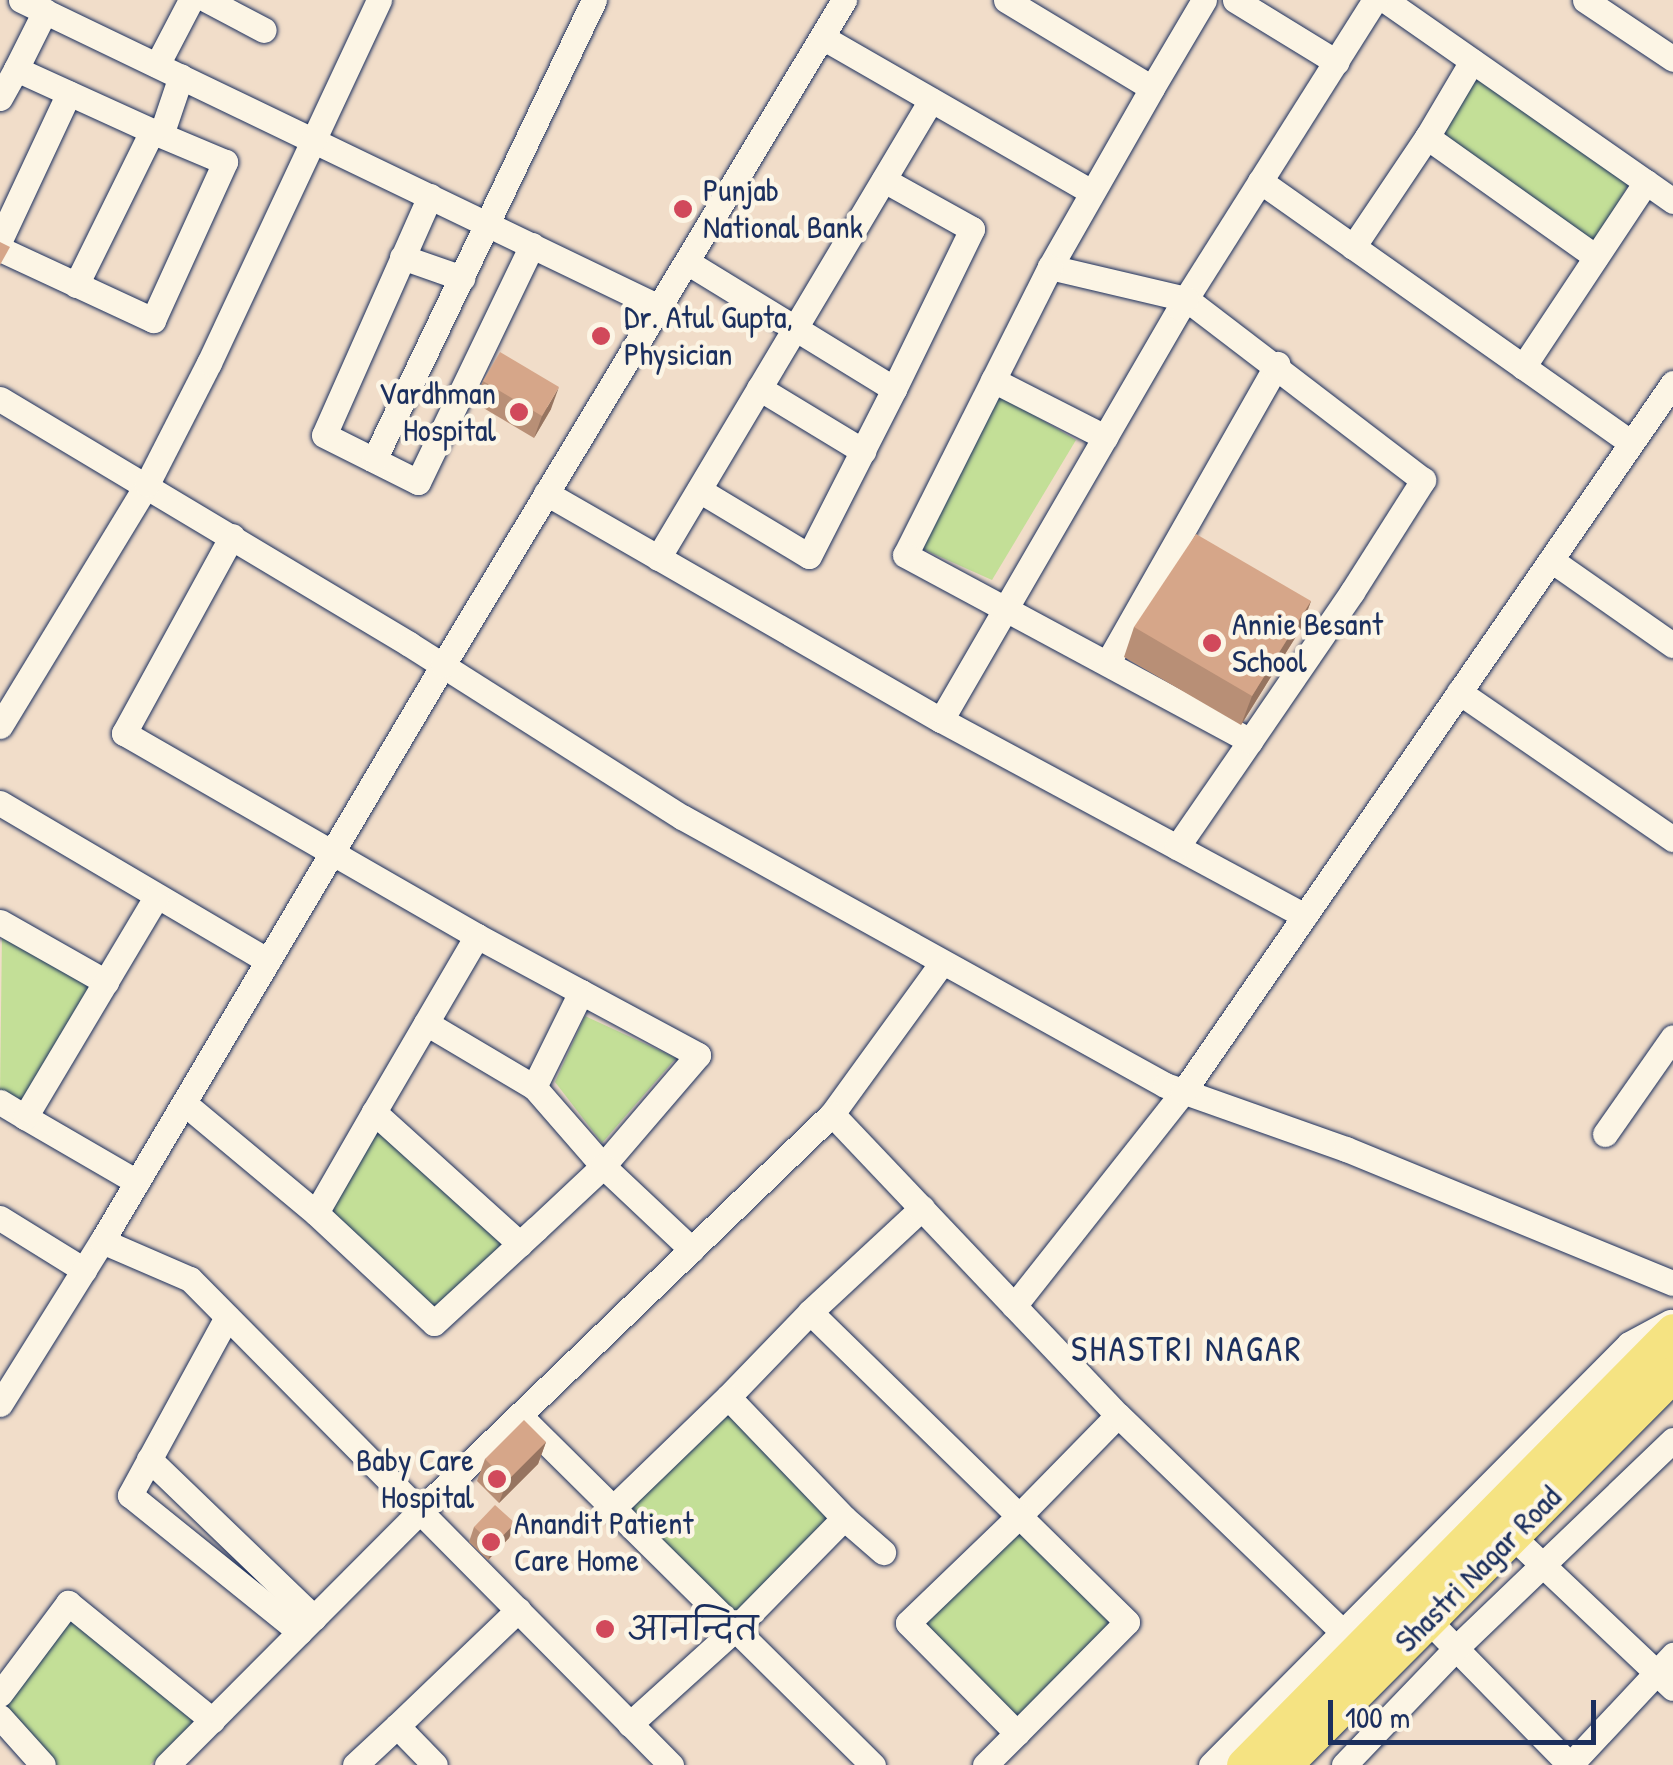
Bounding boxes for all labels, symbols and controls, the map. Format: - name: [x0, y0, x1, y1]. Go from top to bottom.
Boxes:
- place label: Punjab National Bank: [703, 172, 863, 247]
- marker: Punjab National Bank: [672, 198, 694, 220]
- place label: Dr. Atul Gupta, Physician: [624, 299, 793, 374]
- marker: Dr. Atul Gupta, Physician: [588, 323, 614, 349]
- place label: Vardhman Hospital: [378, 375, 496, 450]
- marker: Vardhman Hospital: [506, 399, 532, 425]
- place label: Annie Besant School: [1232, 606, 1383, 681]
- marker: Annie Besant School: [1201, 632, 1223, 654]
- district label: SHASTRI NAGAR: [1071, 1328, 1303, 1370]
- place label: Baby Care Hospital: [356, 1442, 474, 1517]
- marker: Baby Care Hospital: [484, 1466, 510, 1492]
- street label: Shastri Nagar Road: [1387, 1478, 1569, 1660]
- place label: Anandit Patient Care Home: [514, 1505, 693, 1580]
- marker: Anandit Patient Care Home: [478, 1529, 504, 1555]
- place label: आनन्दित: [628, 1610, 758, 1648]
- marker: आनन्दित: [592, 1616, 618, 1642]
- scale bar: [1333, 1680, 1600, 1742]
- text: 100 m: [1345, 1697, 1410, 1737]

